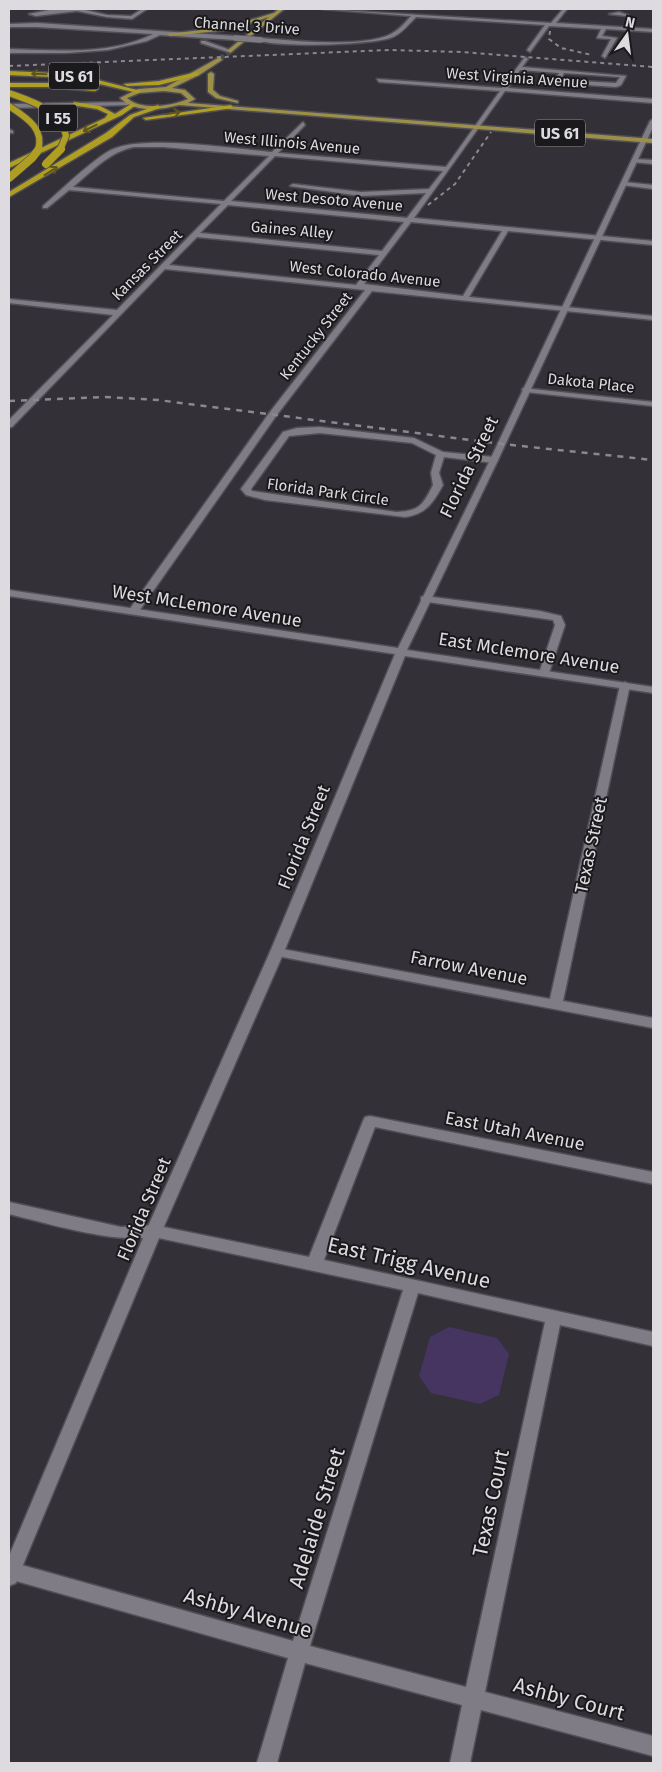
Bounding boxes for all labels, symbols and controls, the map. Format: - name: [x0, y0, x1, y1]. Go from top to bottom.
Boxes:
- north arrow: [602, 10, 652, 60]
- street label: Channel 3 Drive: [194, 13, 300, 39]
- text: N: [623, 13, 637, 32]
- road number: US 61: [49, 62, 99, 90]
- street label: West Virginia Avenue: [446, 64, 588, 92]
- one-way arrow: [31, 69, 47, 78]
- road number: I 55: [39, 105, 77, 132]
- one-way arrow: [164, 108, 180, 118]
- road number: US 61: [535, 120, 585, 146]
- one-way arrow: [83, 124, 98, 133]
- street label: West Illinois Avenue: [223, 128, 361, 158]
- one-way arrow: [44, 165, 58, 176]
- street label: West Desoto Avenue: [264, 185, 404, 215]
- street label: Gaines Alley: [250, 217, 335, 243]
- street label: Kansas Street: [108, 226, 186, 304]
- street label: West Colorado Avenue: [289, 257, 441, 291]
- street label: Kentucky Street: [276, 288, 356, 384]
- street label: Dakota Place: [547, 369, 635, 397]
- street label: Florida Street: [435, 412, 503, 522]
- street label: Florida Park Circle: [266, 475, 390, 509]
- street label: West McLemore Avenue: [111, 580, 303, 632]
- street label: East Mclemore Avenue: [437, 628, 621, 678]
- street label: Florida Street: [273, 781, 335, 892]
- street label: Texas Street: [570, 794, 612, 895]
- street label: Farrow Avenue: [409, 946, 529, 990]
- street label: East Utah Avenue: [443, 1107, 587, 1155]
- street label: Florida Street: [112, 1153, 176, 1264]
- street label: East Trigg Avenue: [325, 1232, 493, 1294]
- street label: Adelaide Street: [283, 1444, 351, 1592]
- street label: Texas Court: [467, 1447, 515, 1559]
- street label: Ashby Avenue: [181, 1582, 315, 1644]
- street label: Ashby Court: [511, 1672, 628, 1726]

